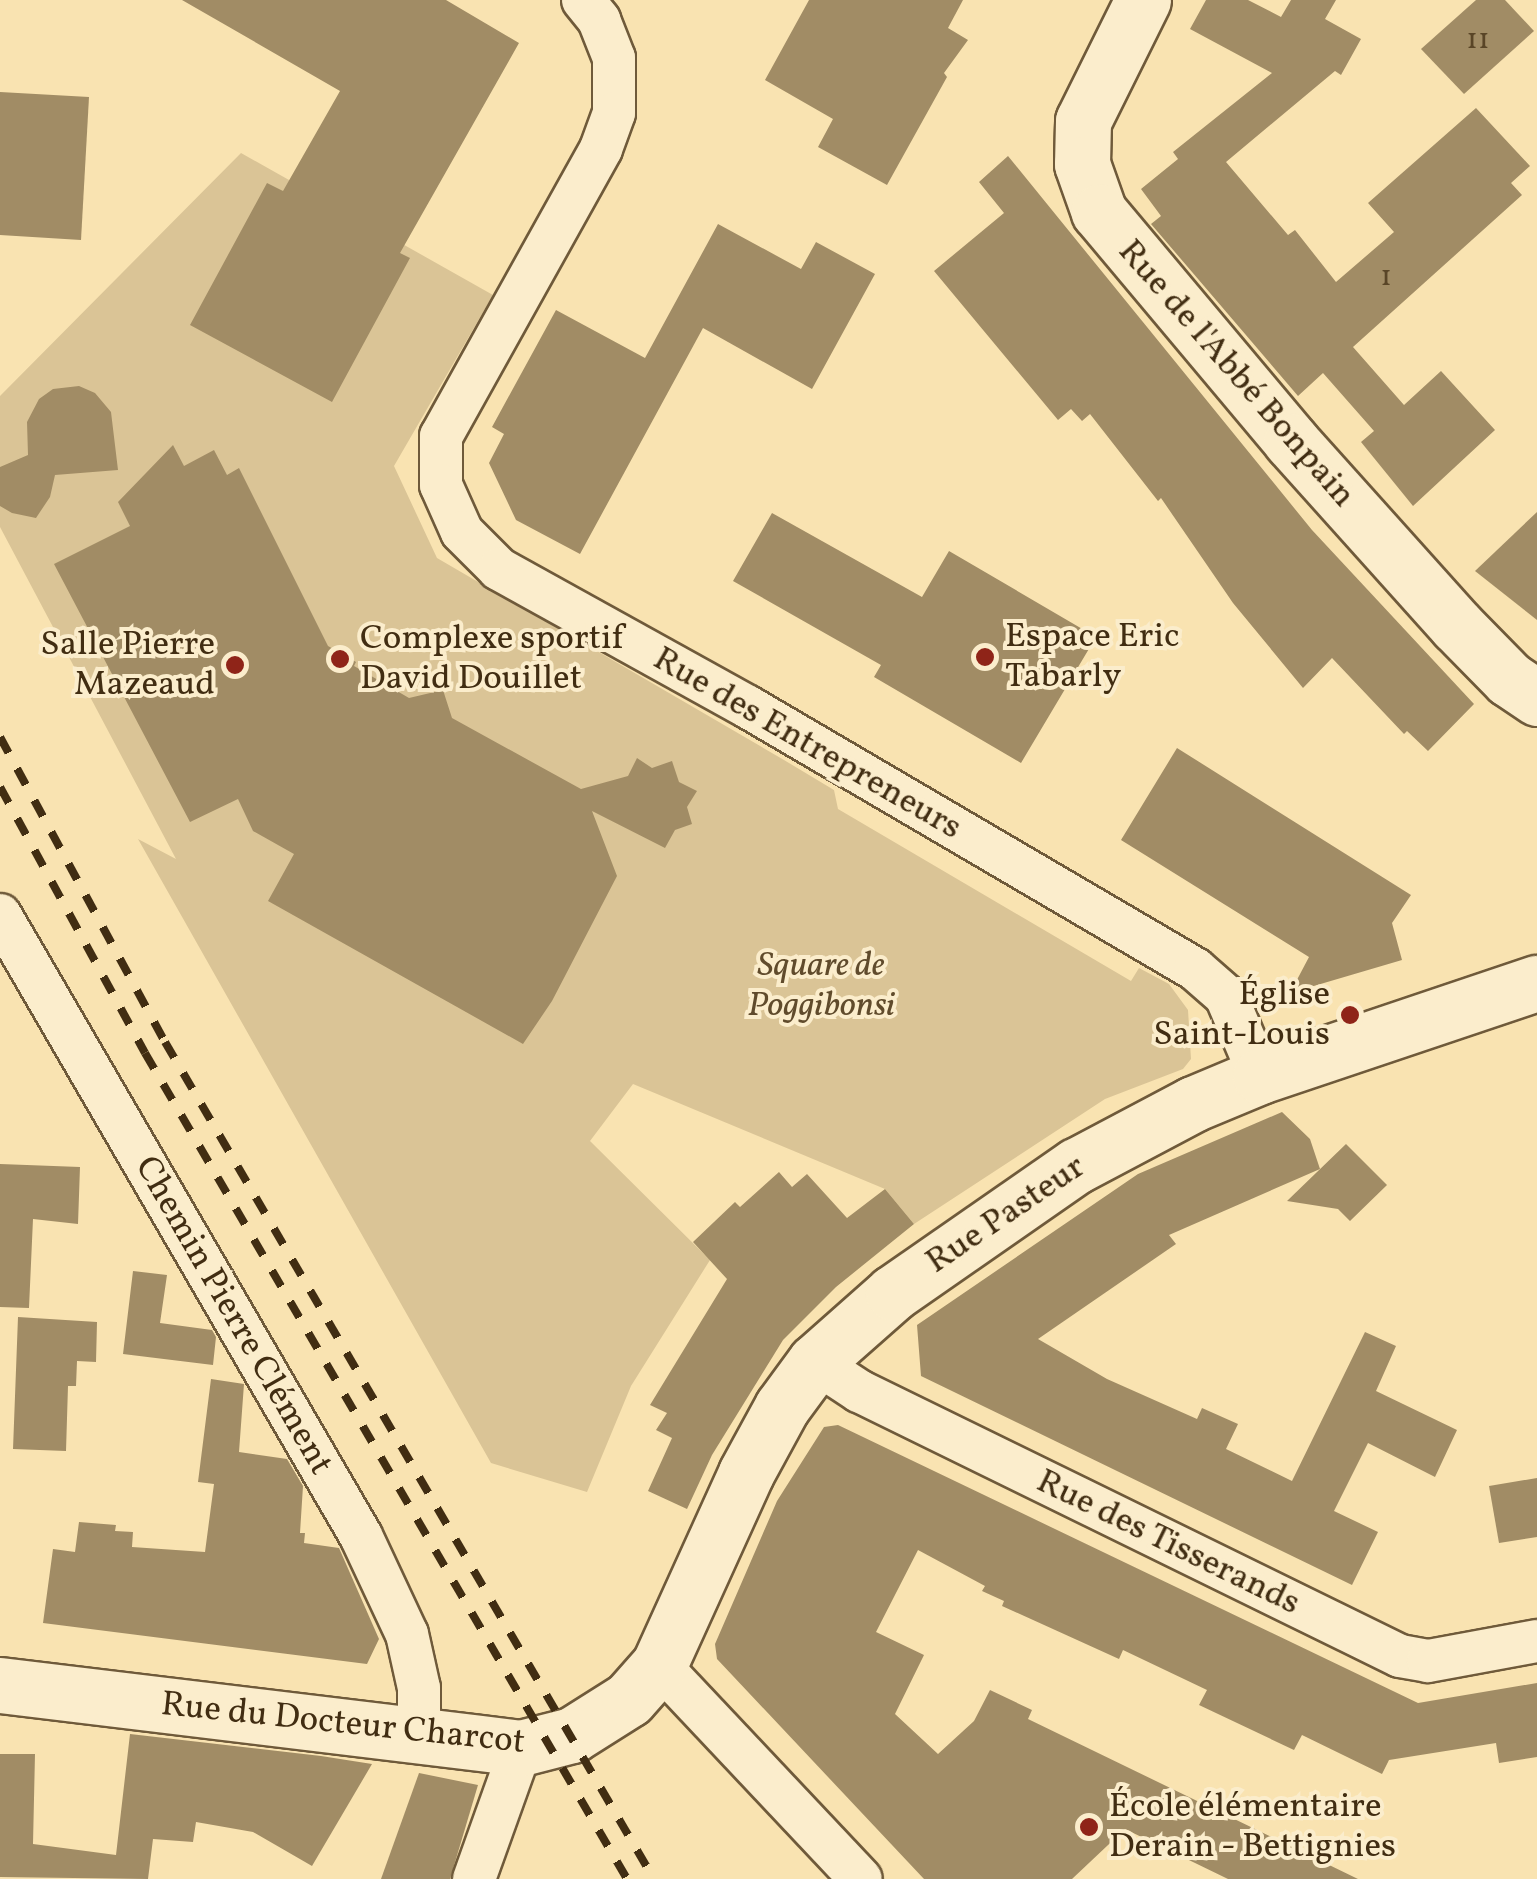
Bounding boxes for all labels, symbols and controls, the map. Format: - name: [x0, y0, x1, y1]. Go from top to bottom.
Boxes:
- house number: 11: [1466, 22, 1490, 58]
- street label: Rue de l'Abbé Bonpain: [1108, 232, 1364, 516]
- house number: 1: [1380, 259, 1392, 295]
- place label: Espace Eric Tabarly: [1005, 616, 1180, 698]
- place label: Complexe sportif David Douillet: [360, 618, 623, 700]
- place label: Salle Pierre Mazeaud: [40, 624, 215, 706]
- street label: Rue des Entrepreneurs: [645, 639, 969, 849]
- marker: Espace Eric Tabarly: [974, 646, 996, 668]
- marker: Complexe sportif David Douillet: [329, 648, 351, 670]
- marker: Salle Pierre Mazeaud: [224, 654, 246, 676]
- park label: Square de Poggibonsi: [747, 945, 895, 1027]
- place label: Église Saint-Louis: [1153, 974, 1330, 1056]
- marker: Église Saint-Louis: [1339, 1004, 1361, 1026]
- street label: Rue Pasteur: [918, 1146, 1094, 1284]
- street label: Chemin Pierre Clément: [125, 1149, 341, 1483]
- street label: Rue des Tisserands: [1029, 1461, 1307, 1625]
- street label: Rue du Docteur Charcot: [159, 1684, 527, 1764]
- place label: École élémentaire Derain - Bettignies: [1109, 1786, 1397, 1868]
- marker: École élémentaire Derain - Bettignies: [1078, 1816, 1100, 1838]

